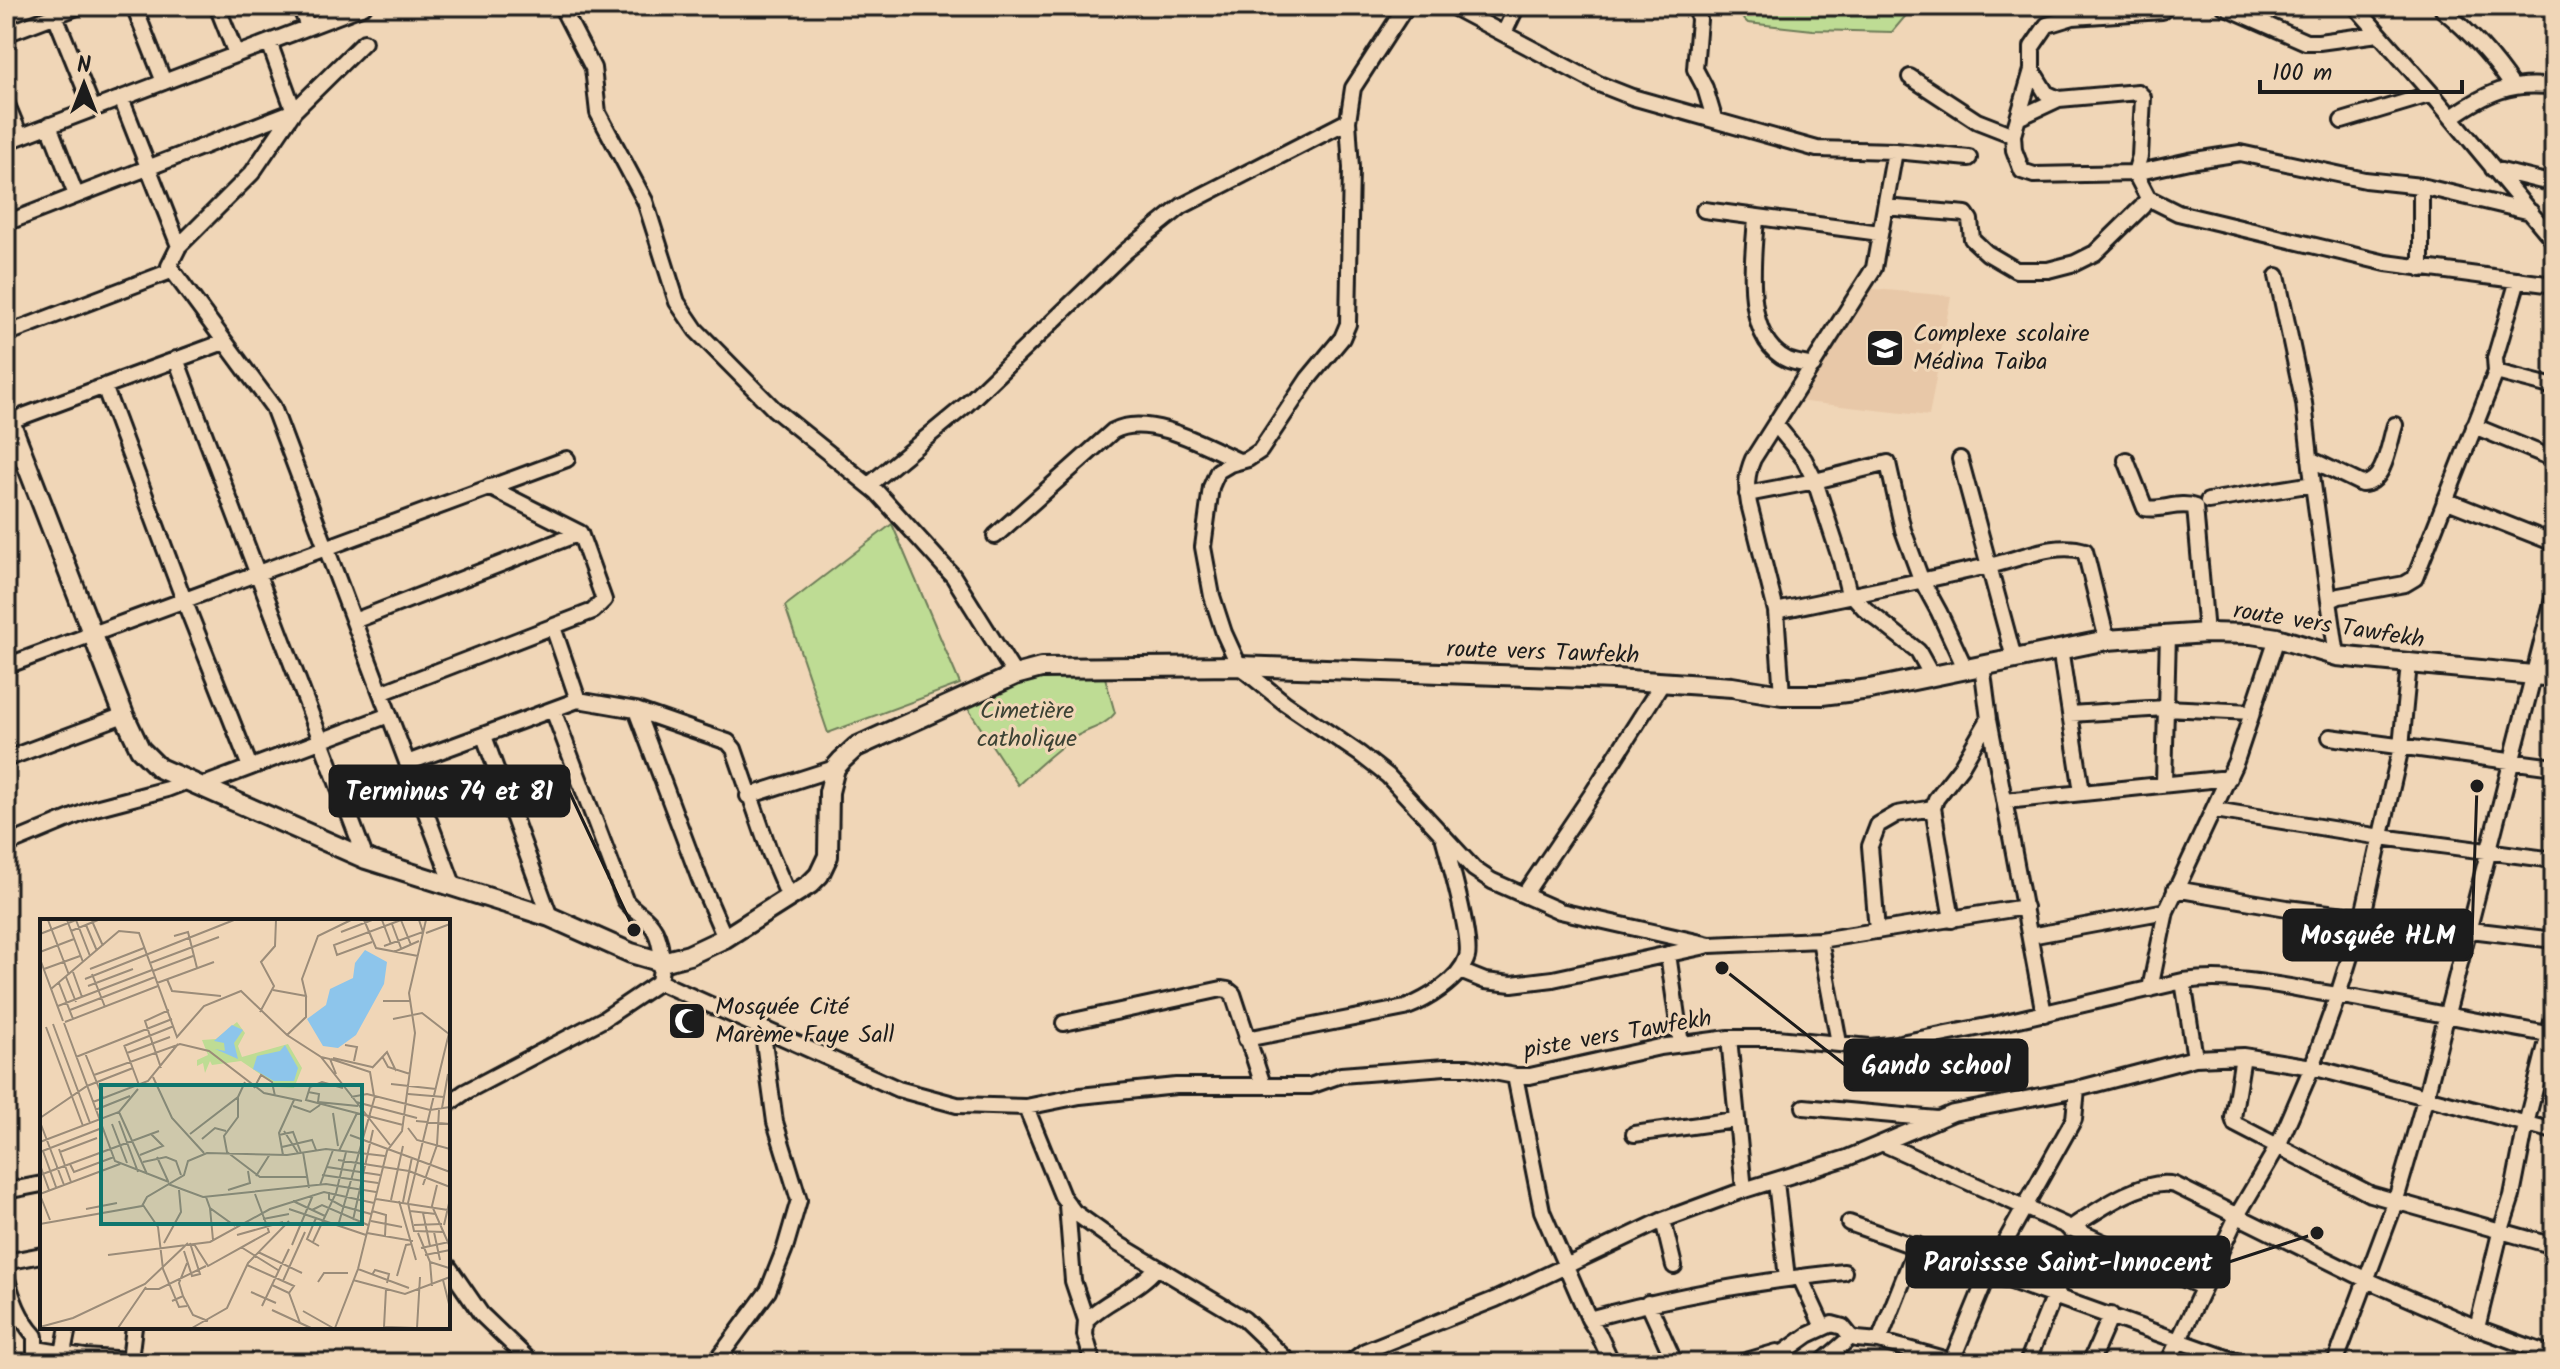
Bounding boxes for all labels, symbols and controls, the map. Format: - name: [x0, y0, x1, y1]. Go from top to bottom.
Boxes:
- north arrow: [44, 44, 124, 124]
- scale bar: [2260, 44, 2462, 94]
- text: N: [77, 49, 91, 84]
- text: 100 m: [2272, 54, 2332, 93]
- place label: Complexe scolaire Médina Taiba: [1913, 315, 2090, 382]
- school or university icon: Complexe scolaire Médina Taiba: [1864, 327, 1906, 369]
- street label: route vers Tawfekh: [2231, 592, 2427, 660]
- street label: route vers Tawfekh: [1446, 630, 1640, 676]
- park label: Cimetière catholique: [977, 692, 1077, 759]
- callout: Terminus 74 et 81: [330, 766, 569, 816]
- text: Terminus 74 et 81: [345, 772, 553, 814]
- callout: Mosquée HLM: [2284, 910, 2472, 960]
- text: Mosquée HLM: [2300, 916, 2456, 958]
- inset map: [40, 919, 450, 1329]
- place label: Mosquée Cité Marème Faye Sall: [715, 988, 895, 1055]
- street label: piste vers Tawfekh: [1520, 999, 1715, 1071]
- mosque icon: Mosquée Cité Marème Faye Sall: [666, 1000, 708, 1042]
- callout: Gando school: [1845, 1040, 2027, 1090]
- text: Gando school: [1861, 1046, 2011, 1088]
- callout: Paroissse Saint-Innocent: [1907, 1237, 2229, 1287]
- text: Paroissse Saint-Innocent: [1923, 1243, 2213, 1285]

